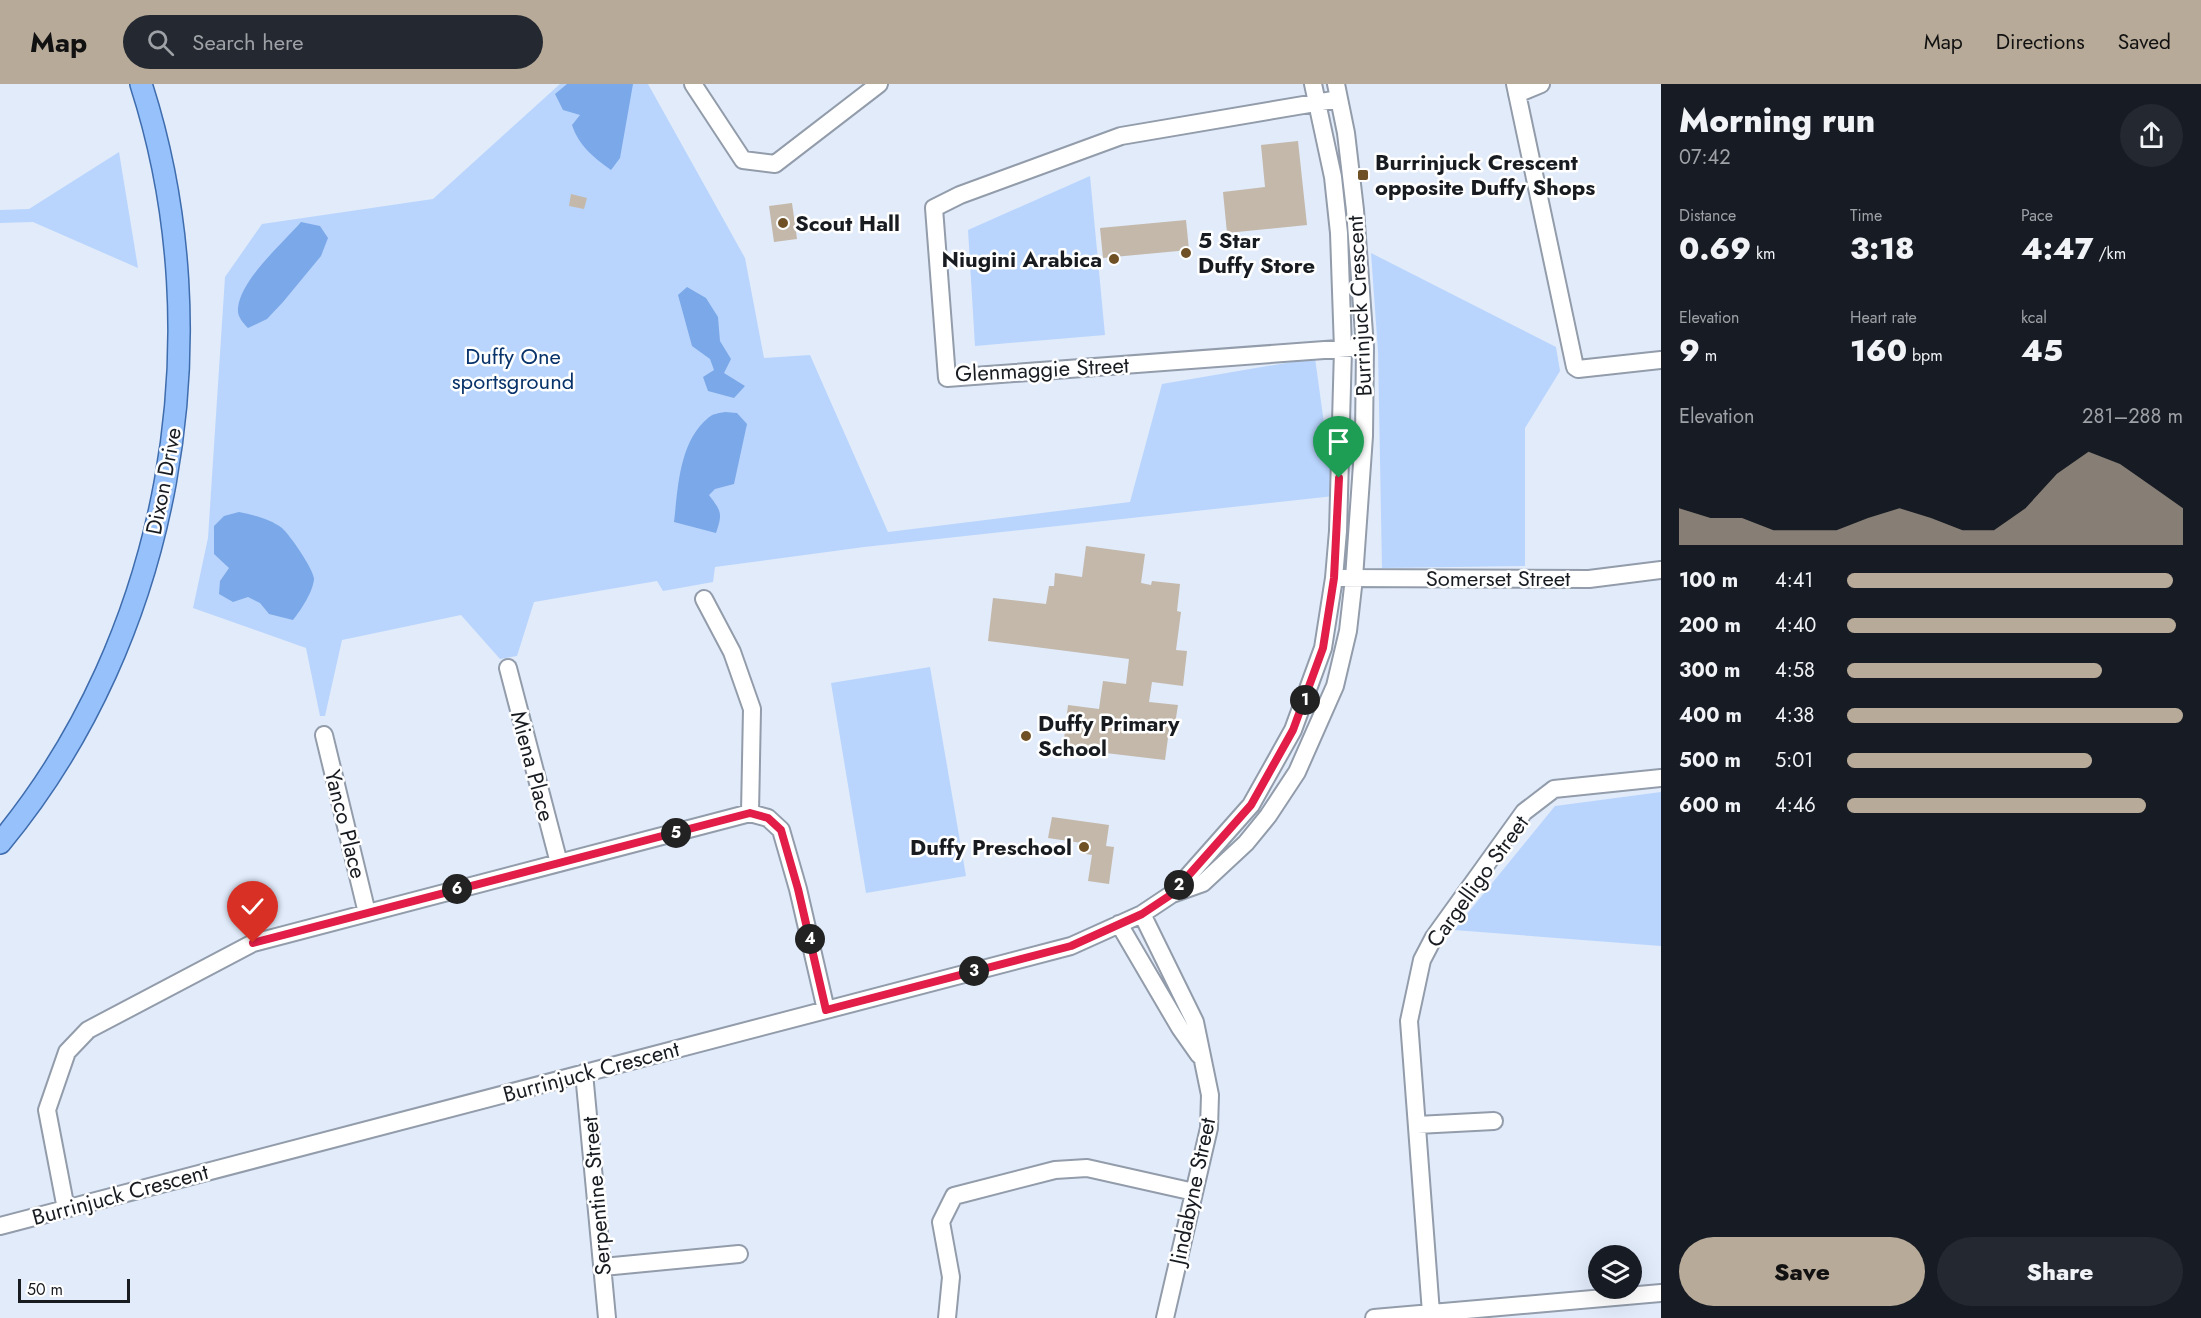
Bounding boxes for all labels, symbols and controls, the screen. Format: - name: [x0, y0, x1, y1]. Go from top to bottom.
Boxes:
- search box: [123, 15, 543, 69]
- text: Map: [30, 22, 87, 63]
- icon: search: [144, 26, 177, 59]
- text: Search here: [192, 26, 304, 58]
- text: Map: [1924, 27, 1963, 57]
- text: Directions: [1996, 27, 2085, 57]
- text: Saved: [2118, 27, 2171, 57]
- text: Morning run: [1679, 97, 1875, 144]
- button: share: [2120, 104, 2183, 167]
- text: 07:42: [1679, 143, 1731, 172]
- place label: Burrinjuck Crescent opposite Duffy Shops: [1375, 146, 1595, 203]
- marker: Burrinjuck Crescent opposite Duffy Shops: [1356, 168, 1370, 182]
- text: Distance: [1679, 204, 1736, 227]
- text: Time: [1850, 204, 1882, 227]
- text: Pace: [2021, 204, 2053, 227]
- place label: Scout Hall: [795, 207, 900, 239]
- street label: Burrinjuck Crescent: [1338, 214, 1380, 397]
- marker: Scout Hall: [776, 216, 790, 230]
- place label: 5 Star Duffy Store: [1198, 224, 1315, 281]
- text: 0.69: [1679, 227, 1751, 270]
- text: 3:18: [1850, 227, 1915, 270]
- text: 4:47: [2021, 227, 2094, 270]
- text: km: [1751, 242, 1775, 265]
- text: /km: [2094, 242, 2126, 265]
- place label: Niugini Arabica: [942, 243, 1102, 275]
- marker: 5 Star Duffy Store: [1179, 246, 1193, 260]
- marker: Niugini Arabica: [1107, 252, 1121, 266]
- text: Elevation: [1679, 306, 1739, 329]
- text: Heart rate: [1850, 306, 1917, 329]
- text: kcal: [2021, 306, 2047, 329]
- text: 9: [1679, 329, 1700, 372]
- text: 160: [1850, 329, 1907, 372]
- text: 45: [2021, 329, 2063, 372]
- park label: Duffy One sportsground: [452, 340, 574, 397]
- text: m: [1700, 344, 1717, 367]
- text: bpm: [1907, 344, 1943, 367]
- street label: Glenmaggie Street: [954, 348, 1130, 390]
- text: Elevation: [1679, 402, 1754, 431]
- text: 281–288 m: [2082, 402, 2183, 431]
- pin: [1313, 416, 1364, 478]
- street label: Dixon Drive: [137, 425, 189, 537]
- icon: arrive: [1322, 425, 1355, 458]
- street label: Somerset Street: [1426, 562, 1571, 594]
- text: 100 m: [1679, 566, 1738, 595]
- text: 4:41: [1775, 566, 1813, 595]
- text: 200 m: [1679, 611, 1741, 640]
- text: 4:40: [1775, 611, 1816, 640]
- text: 300 m: [1679, 656, 1740, 685]
- text: 4:58: [1775, 656, 1815, 685]
- pin: 1: [1290, 685, 1320, 715]
- text: 1: [1301, 688, 1309, 711]
- text: 400 m: [1679, 701, 1742, 730]
- text: 4:38: [1775, 701, 1815, 730]
- street label: Miena Place: [503, 707, 563, 825]
- place label: Duffy Primary School: [1038, 707, 1180, 764]
- marker: Duffy Primary School: [1019, 729, 1033, 743]
- text: 500 m: [1679, 746, 1741, 775]
- text: 5:01: [1775, 746, 1813, 775]
- street label: Yanco Place: [317, 766, 375, 882]
- text: 600 m: [1679, 791, 1741, 820]
- text: 4:46: [1775, 791, 1816, 820]
- street label: Cargelligo Street: [1418, 808, 1536, 954]
- pin: 5: [661, 818, 691, 848]
- text: 5: [671, 821, 681, 844]
- place label: Duffy Preschool: [910, 831, 1072, 863]
- marker: Duffy Preschool: [1077, 840, 1091, 854]
- pin: 2: [1164, 870, 1194, 900]
- text: 2: [1174, 873, 1184, 896]
- pin: 6: [442, 874, 472, 904]
- text: 6: [452, 877, 462, 900]
- pin: [227, 881, 278, 943]
- icon: check: [236, 890, 269, 923]
- pin: 4: [795, 924, 825, 954]
- text: 4: [804, 927, 816, 950]
- pin: 3: [959, 956, 989, 986]
- text: 3: [969, 959, 979, 982]
- street label: Burrinjuck Crescent: [499, 1032, 683, 1110]
- street label: Jindabyne Street: [1160, 1114, 1223, 1270]
- street label: Serpentine Street: [573, 1115, 619, 1277]
- street label: Burrinjuck Crescent: [28, 1155, 212, 1233]
- button: Save: [1679, 1237, 1925, 1306]
- button: Share: [1937, 1237, 2183, 1306]
- map controls: [1588, 1245, 1642, 1299]
- button: layers: [1588, 1245, 1642, 1299]
- scale bar: [18, 1276, 130, 1304]
- text: 50 m: [27, 1278, 63, 1301]

